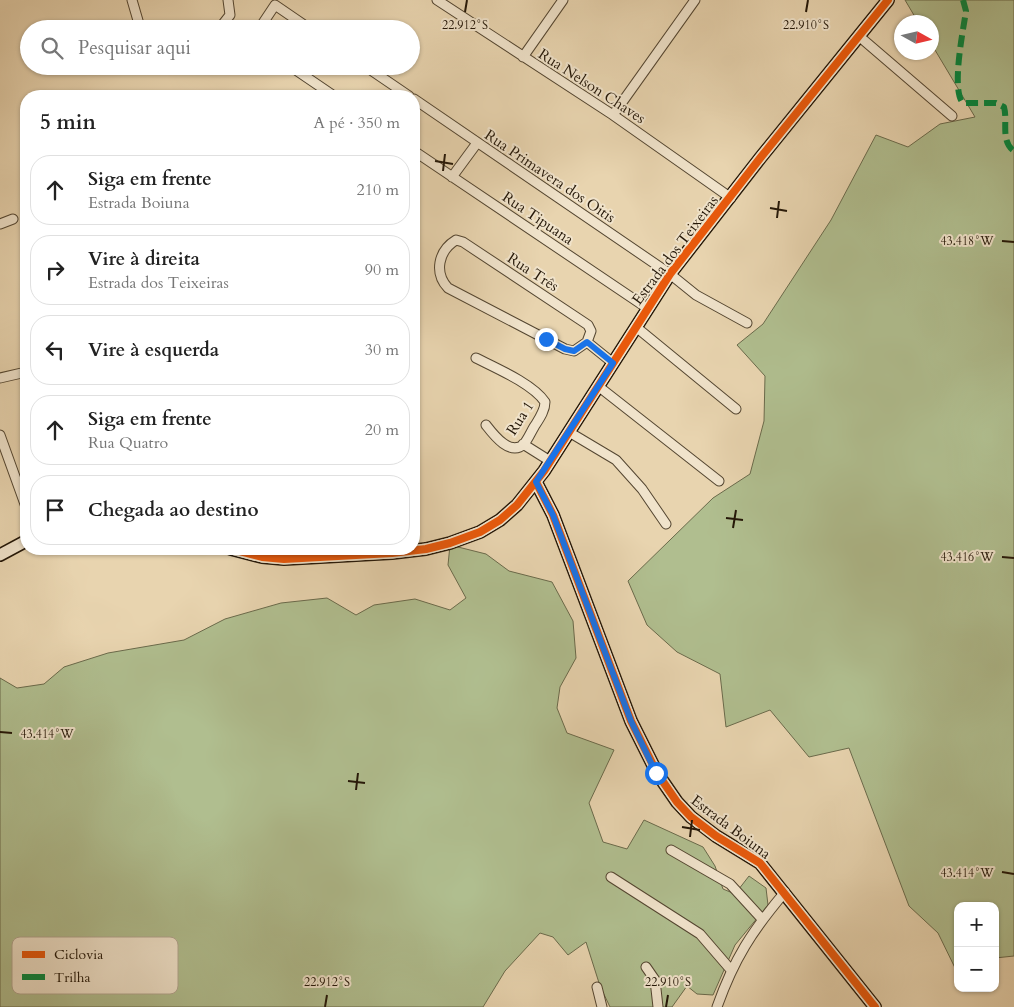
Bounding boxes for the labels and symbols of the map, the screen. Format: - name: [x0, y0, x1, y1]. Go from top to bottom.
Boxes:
- north arrow: [894, 15, 939, 60]
- text: 22.912°S: [442, 17, 488, 33]
- text: 22.910°S: [783, 17, 829, 33]
- street label: Rua Nelson Chaves: [535, 44, 649, 128]
- street label: Rua Primavera dos Oitis: [481, 125, 619, 227]
- street label: Rua Tipuana: [498, 187, 578, 250]
- street label: Estrada dos Teixeiras: [627, 191, 723, 309]
- text: 43.418°W: [940, 233, 994, 249]
- street label: Rua Três: [503, 248, 563, 296]
- route end: [535, 328, 558, 351]
- street label: Rua 1: [502, 397, 538, 439]
- text: 43.416°W: [940, 549, 994, 565]
- text: 43.414°W: [20, 726, 74, 742]
- route start: [645, 762, 668, 785]
- street label: Estrada Boiuna: [687, 790, 775, 864]
- text: 43.414°W: [940, 865, 994, 881]
- legend: [12, 937, 178, 994]
- text: Ciclovia: [54, 945, 103, 964]
- text: Trilha: [54, 968, 91, 987]
- text: 22.912°S: [304, 974, 350, 990]
- text: 22.910°S: [645, 974, 691, 990]

